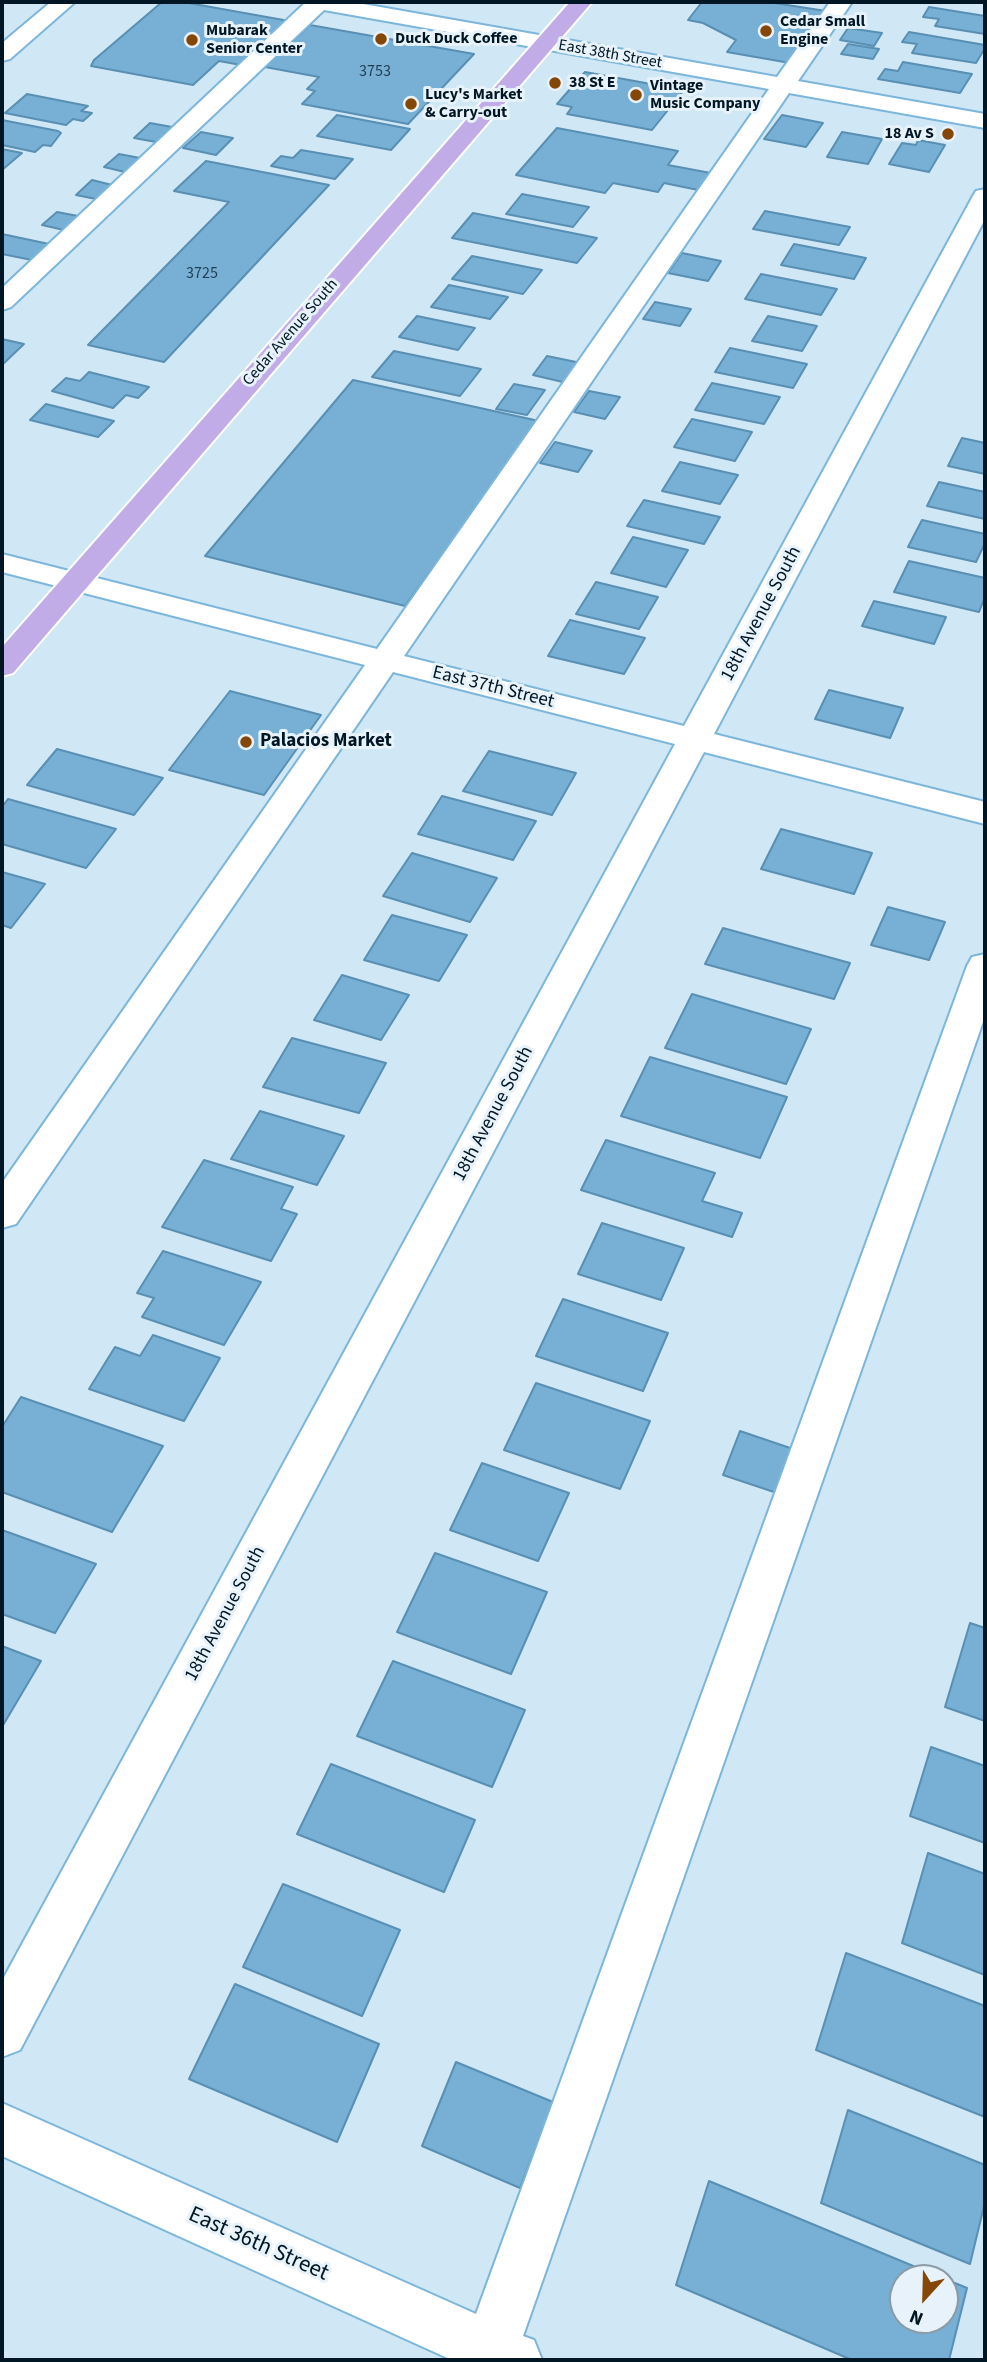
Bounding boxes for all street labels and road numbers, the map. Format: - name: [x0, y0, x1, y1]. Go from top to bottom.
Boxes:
- street label: East 38th Street: [557, 36, 663, 74]
- street label: Cedar Avenue South: [239, 276, 343, 390]
- street label: 18th Avenue South: [717, 543, 807, 685]
- street label: East 37th Street: [430, 662, 556, 714]
- street label: 18th Avenue South: [449, 1043, 539, 1185]
- street label: 18th Avenue South: [181, 1543, 271, 1685]
- street label: East 36th Street: [184, 2202, 332, 2288]

